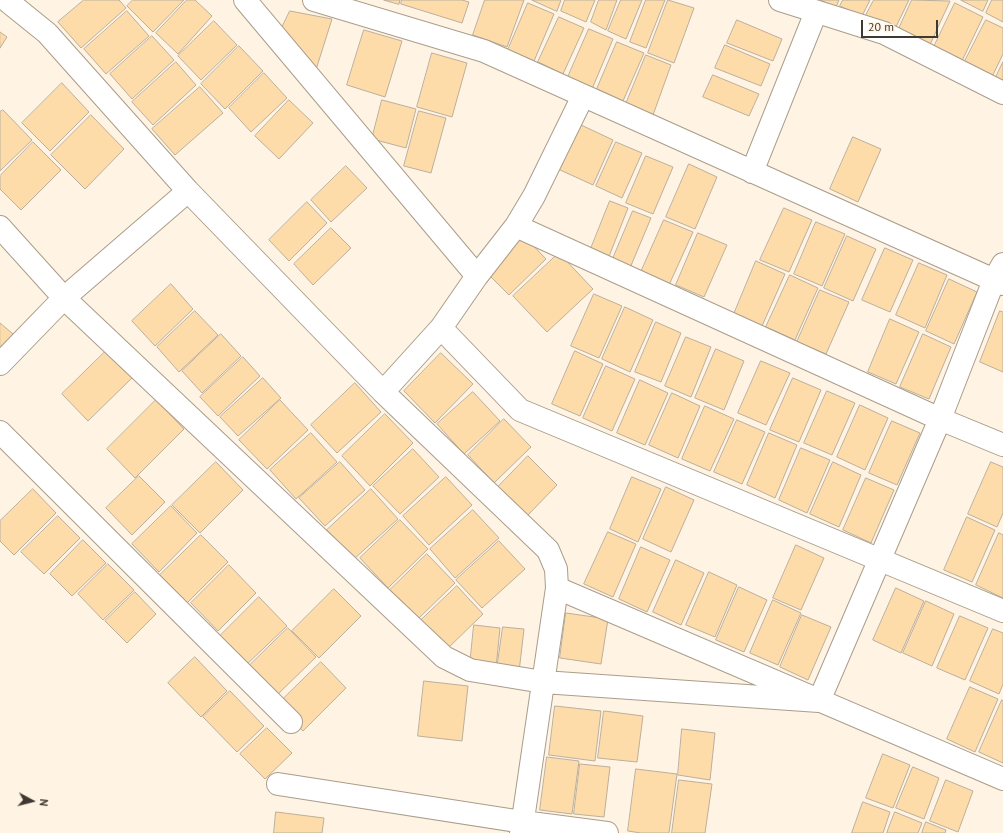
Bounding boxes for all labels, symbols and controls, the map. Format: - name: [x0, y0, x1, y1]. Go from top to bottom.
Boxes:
- scale bar: [863, 12, 940, 38]
- text: 20 m: [868, 19, 894, 34]
- north arrow: [12, 781, 52, 821]
- text: N: [37, 798, 51, 807]

